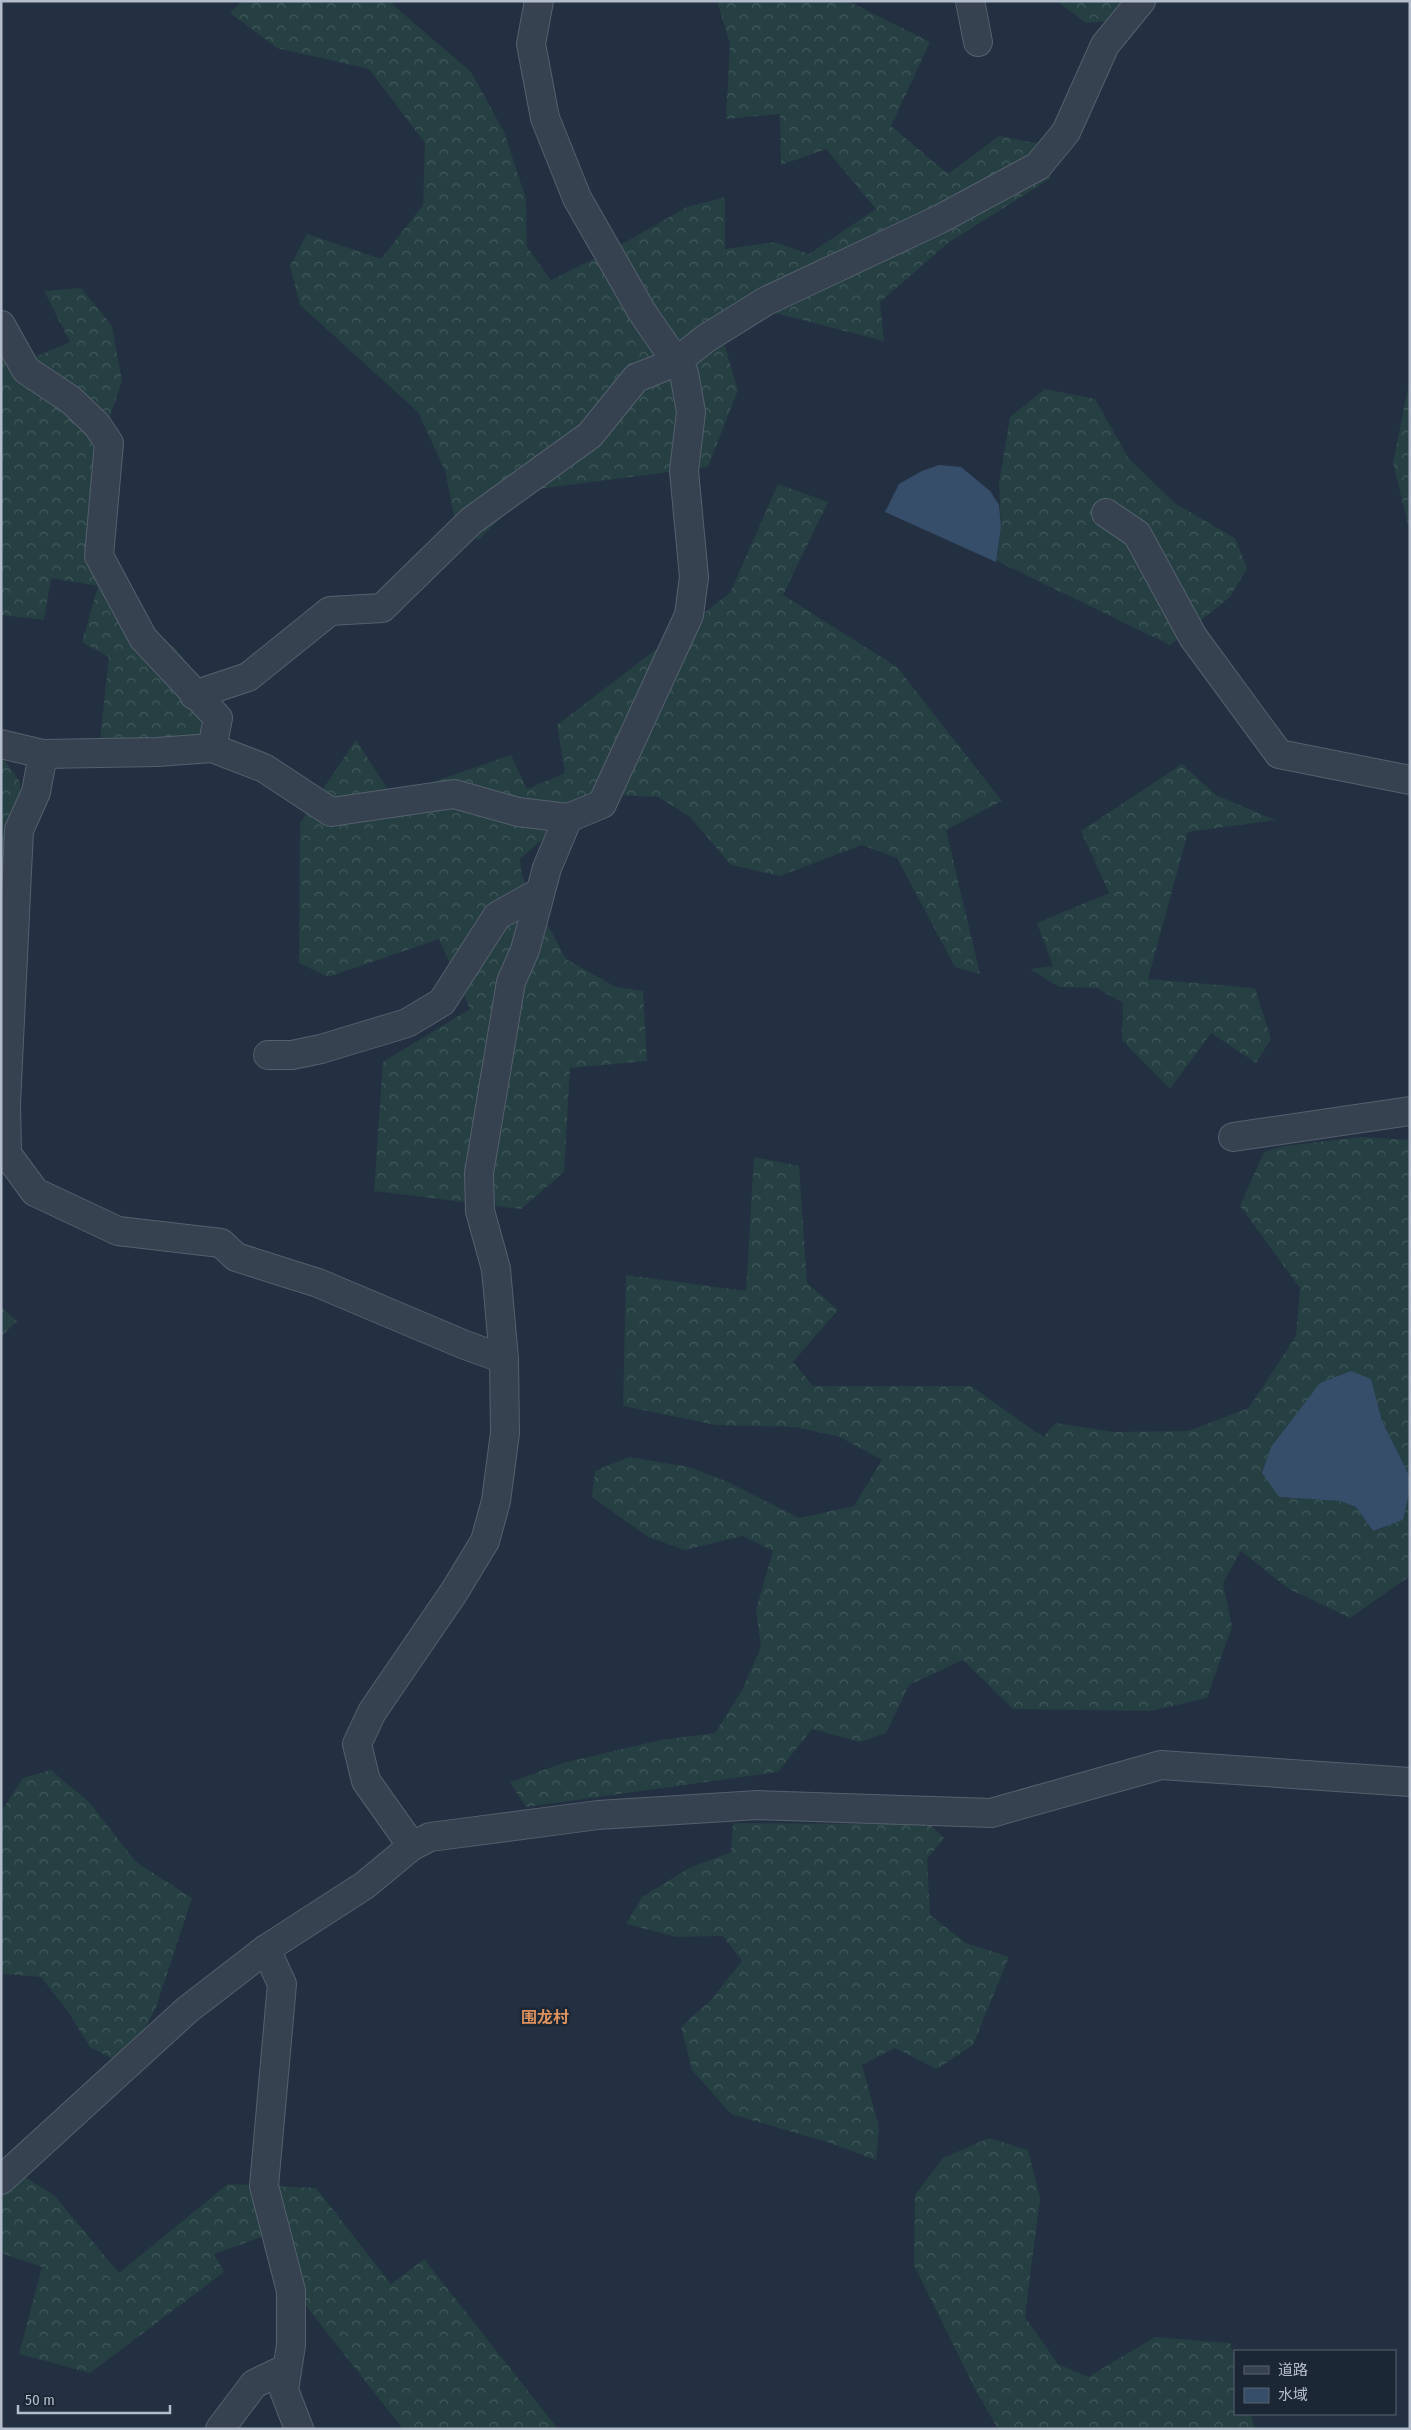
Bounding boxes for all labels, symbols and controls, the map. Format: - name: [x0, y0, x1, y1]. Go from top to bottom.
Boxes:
- district label: 围龙村: [521, 2008, 569, 2027]
- legend: [1234, 2350, 1396, 2415]
- text: 道路: [1278, 2361, 1308, 2379]
- scale bar: [18, 2382, 170, 2414]
- text: 水域: [1278, 2386, 1308, 2404]
- text: 50 m: [25, 2391, 55, 2409]

